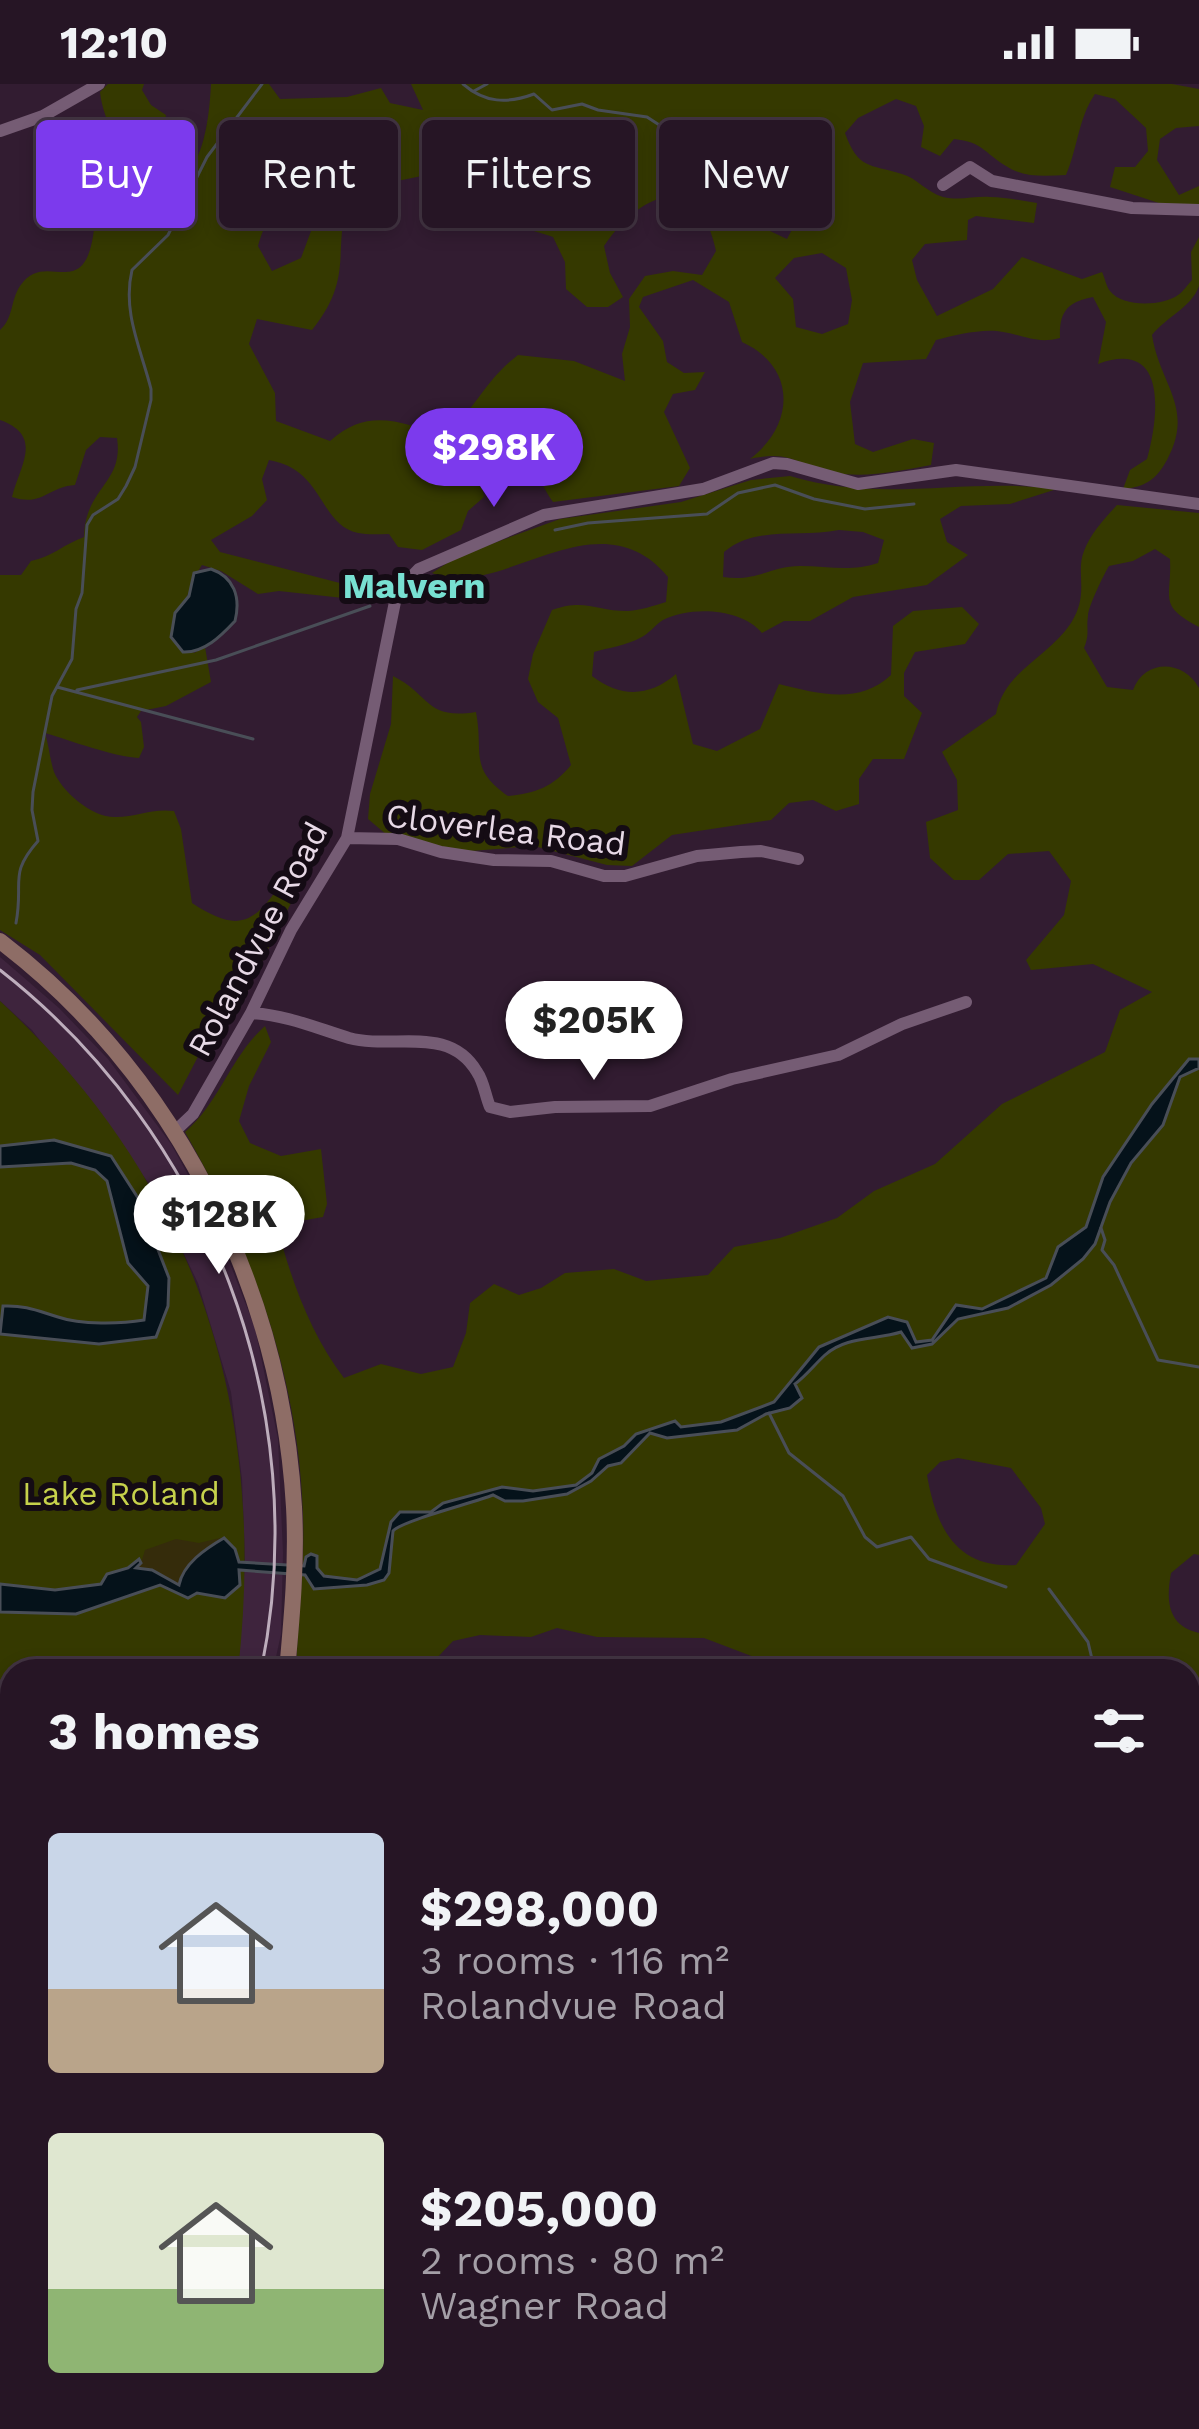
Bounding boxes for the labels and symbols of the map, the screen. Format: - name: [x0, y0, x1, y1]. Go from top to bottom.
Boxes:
- pin: $298K: [410, 408, 578, 510]
- district label: Malvern: [342, 565, 486, 607]
- street label: Cloverlea Road: [384, 795, 628, 864]
- street label: Rolandvue Road: [179, 816, 336, 1063]
- pin: $205K: [510, 981, 678, 1083]
- pin: $128K: [135, 1175, 303, 1277]
- park label: Lake Roland: [22, 1474, 220, 1513]

